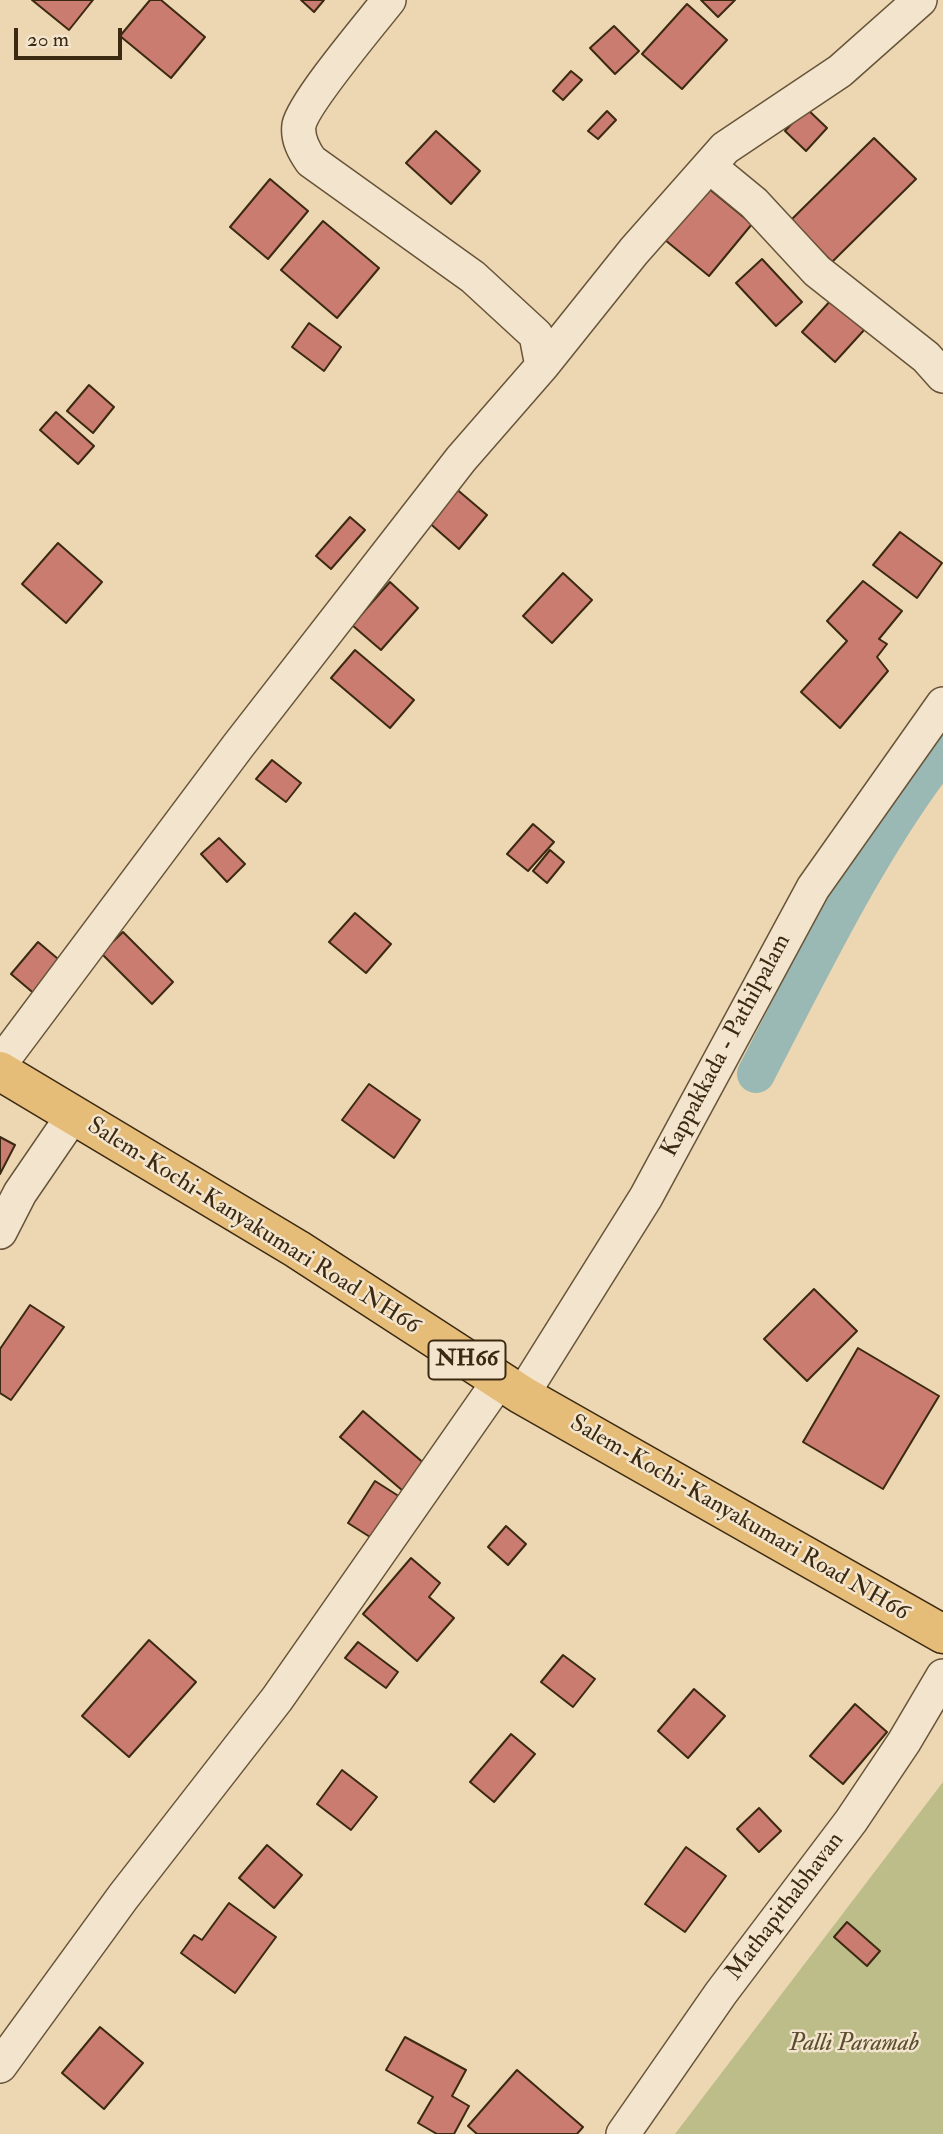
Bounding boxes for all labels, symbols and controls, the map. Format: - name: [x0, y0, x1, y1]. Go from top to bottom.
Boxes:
- scale bar: [18, 14, 126, 58]
- text: 20 m: [27, 26, 69, 53]
- street label: Kappakkada - Pathilpalam: [656, 930, 798, 1162]
- street label: Salem-Kochi-Kanyakumari Road NH66: [81, 1112, 425, 1342]
- road number: NH66: [428, 1340, 505, 1380]
- street label: Salem-Kochi-Kanyakumari Road NH66: [564, 1410, 914, 1628]
- street label: Mathapithabhavan: [721, 1827, 851, 1987]
- park label: Palli Paramab: [789, 2031, 919, 2059]

